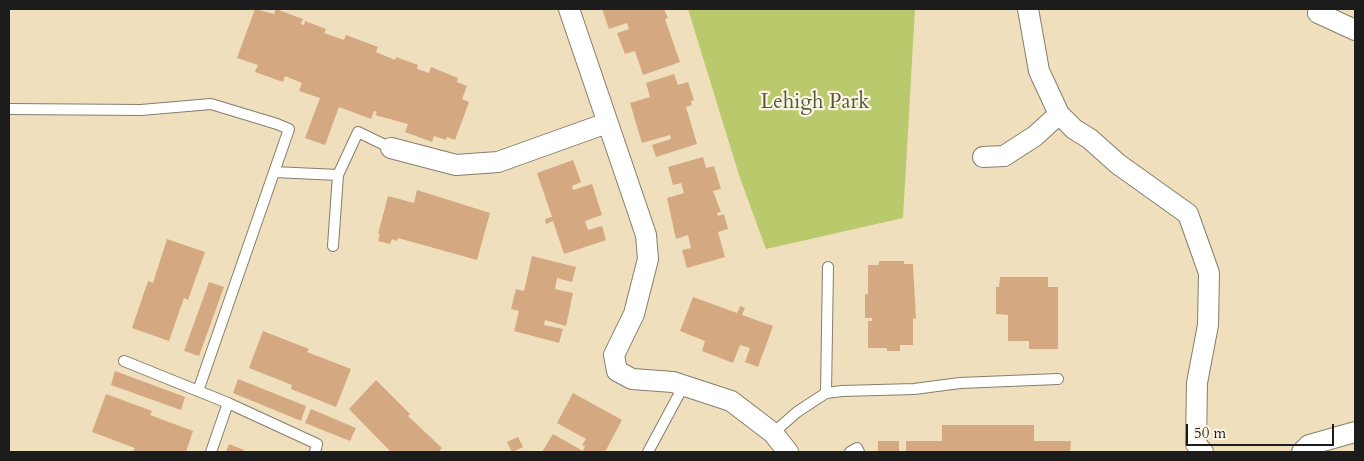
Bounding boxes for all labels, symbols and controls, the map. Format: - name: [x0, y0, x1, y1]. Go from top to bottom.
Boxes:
- park label: Lehigh Park: [761, 90, 869, 116]
- scale bar: [1189, 414, 1336, 446]
- text: 50 m: [1194, 423, 1226, 443]

